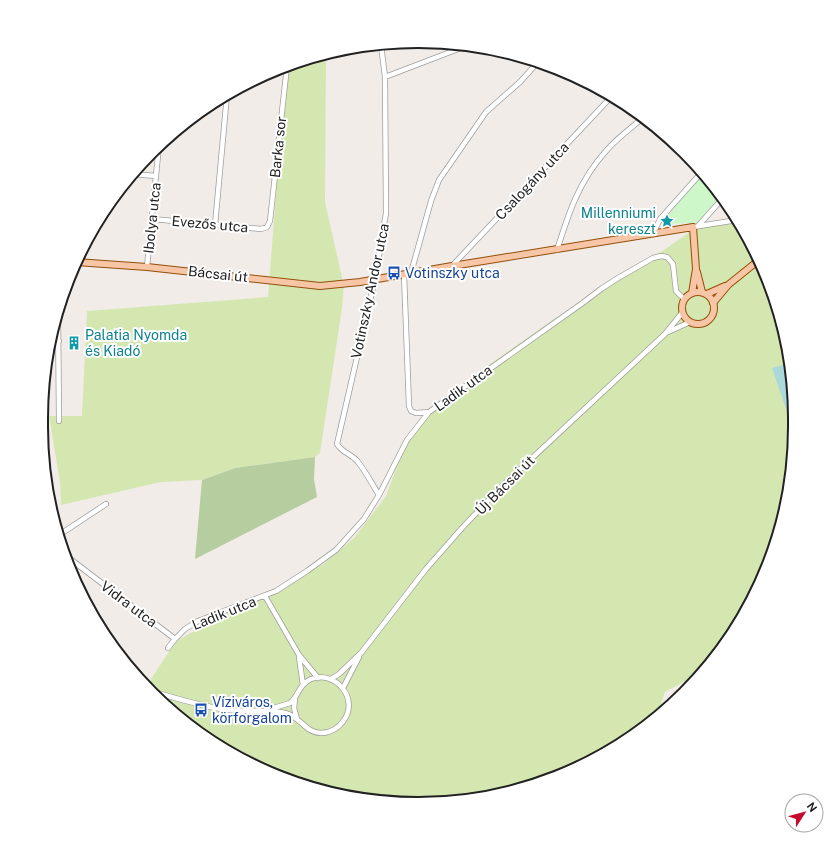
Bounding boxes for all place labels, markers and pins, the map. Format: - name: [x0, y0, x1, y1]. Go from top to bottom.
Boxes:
- place label: Millenniumi kereszt: [581, 205, 656, 237]
- place icon: Millenniumi kereszt: [659, 213, 675, 229]
- bus stop icon: Votinszky utca: [386, 265, 402, 281]
- place label: Votinszky utca: [405, 265, 500, 281]
- place label: Palatia Nyomda és Kiadó: [85, 327, 187, 359]
- building icon: Palatia Nyomda és Kiadó: [66, 335, 82, 351]
- place label: Víziváros, körforgalom: [212, 694, 292, 726]
- bus stop icon: Víziváros, körforgalom: [193, 702, 209, 718]

